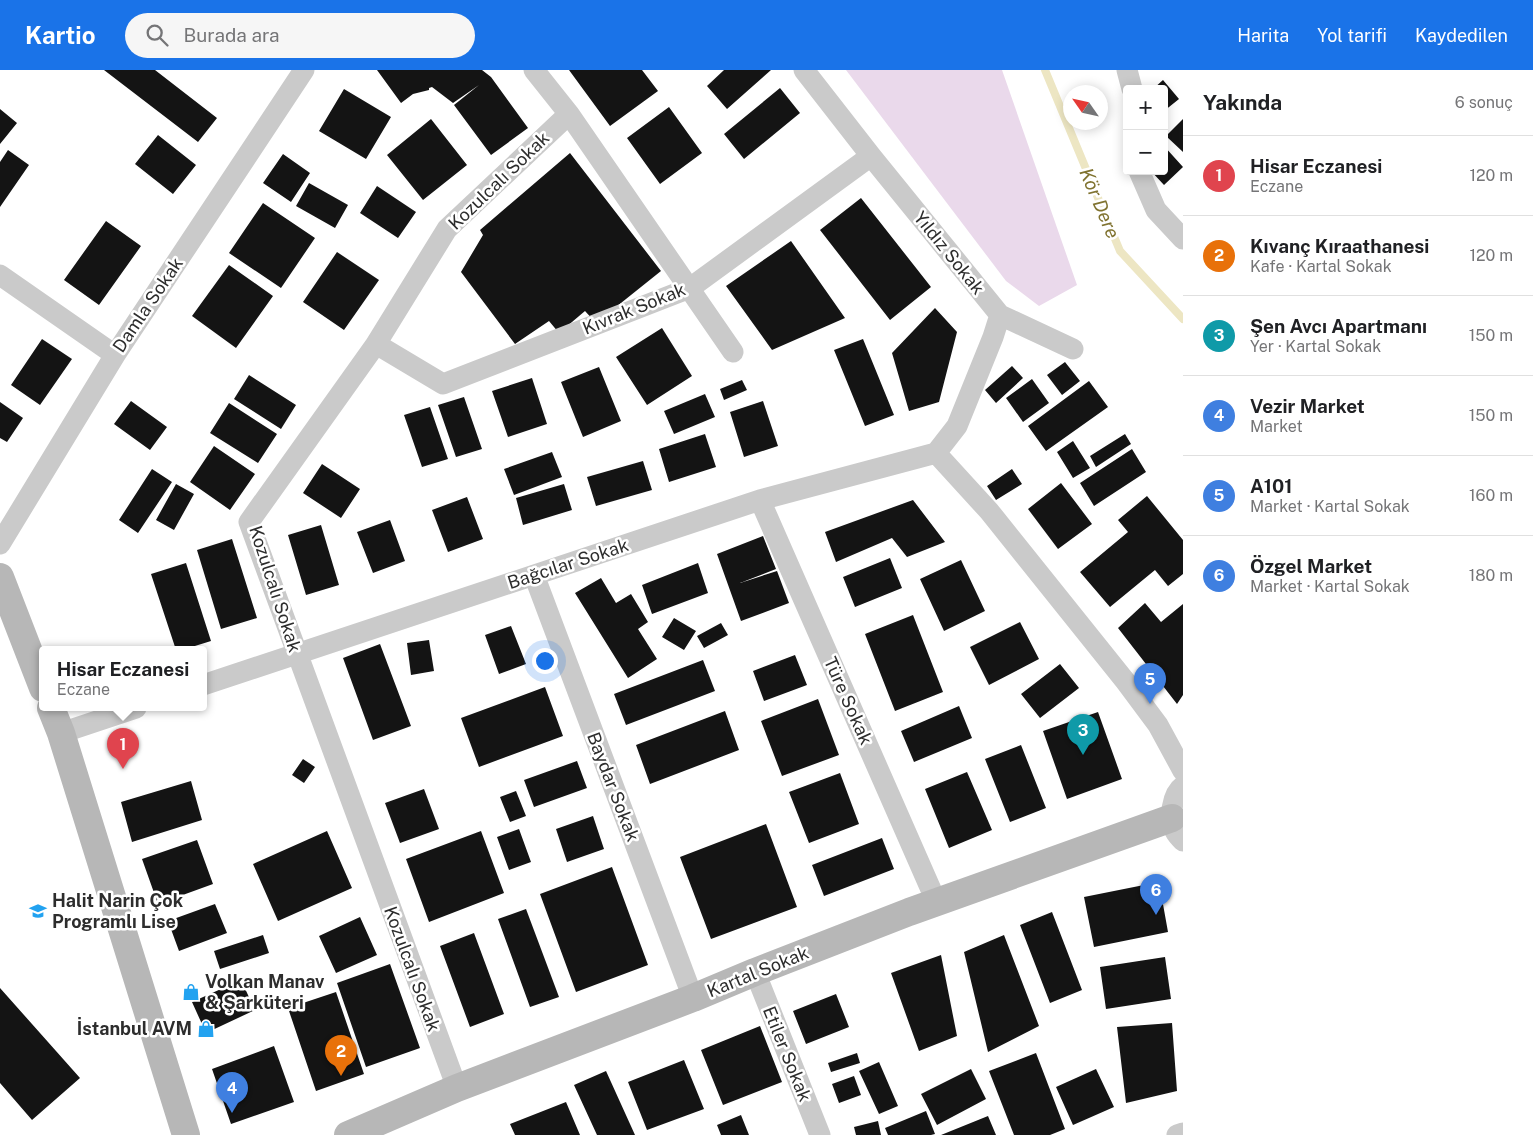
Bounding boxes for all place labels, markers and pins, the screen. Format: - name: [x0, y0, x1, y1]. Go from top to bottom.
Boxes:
- pin: 5: [1134, 663, 1166, 704]
- pin: 3: [1067, 714, 1099, 755]
- pin: 1: [107, 728, 139, 769]
- pin: 6: [1140, 874, 1172, 915]
- place label: Halit Narin Çok Programlı Lise: [52, 890, 184, 932]
- school or university icon: Halit Narin Çok Programlı Lise: [28, 901, 48, 921]
- place label: Volkan Manav & Şarküteri: [205, 971, 325, 1013]
- shop icon: Volkan Manav & Şarküteri: [181, 982, 201, 1002]
- place label: İstanbul AVM: [77, 1017, 192, 1039]
- shop icon: İstanbul AVM: [196, 1019, 216, 1039]
- pin: 2: [325, 1035, 357, 1076]
- pin: 4: [216, 1072, 248, 1113]

